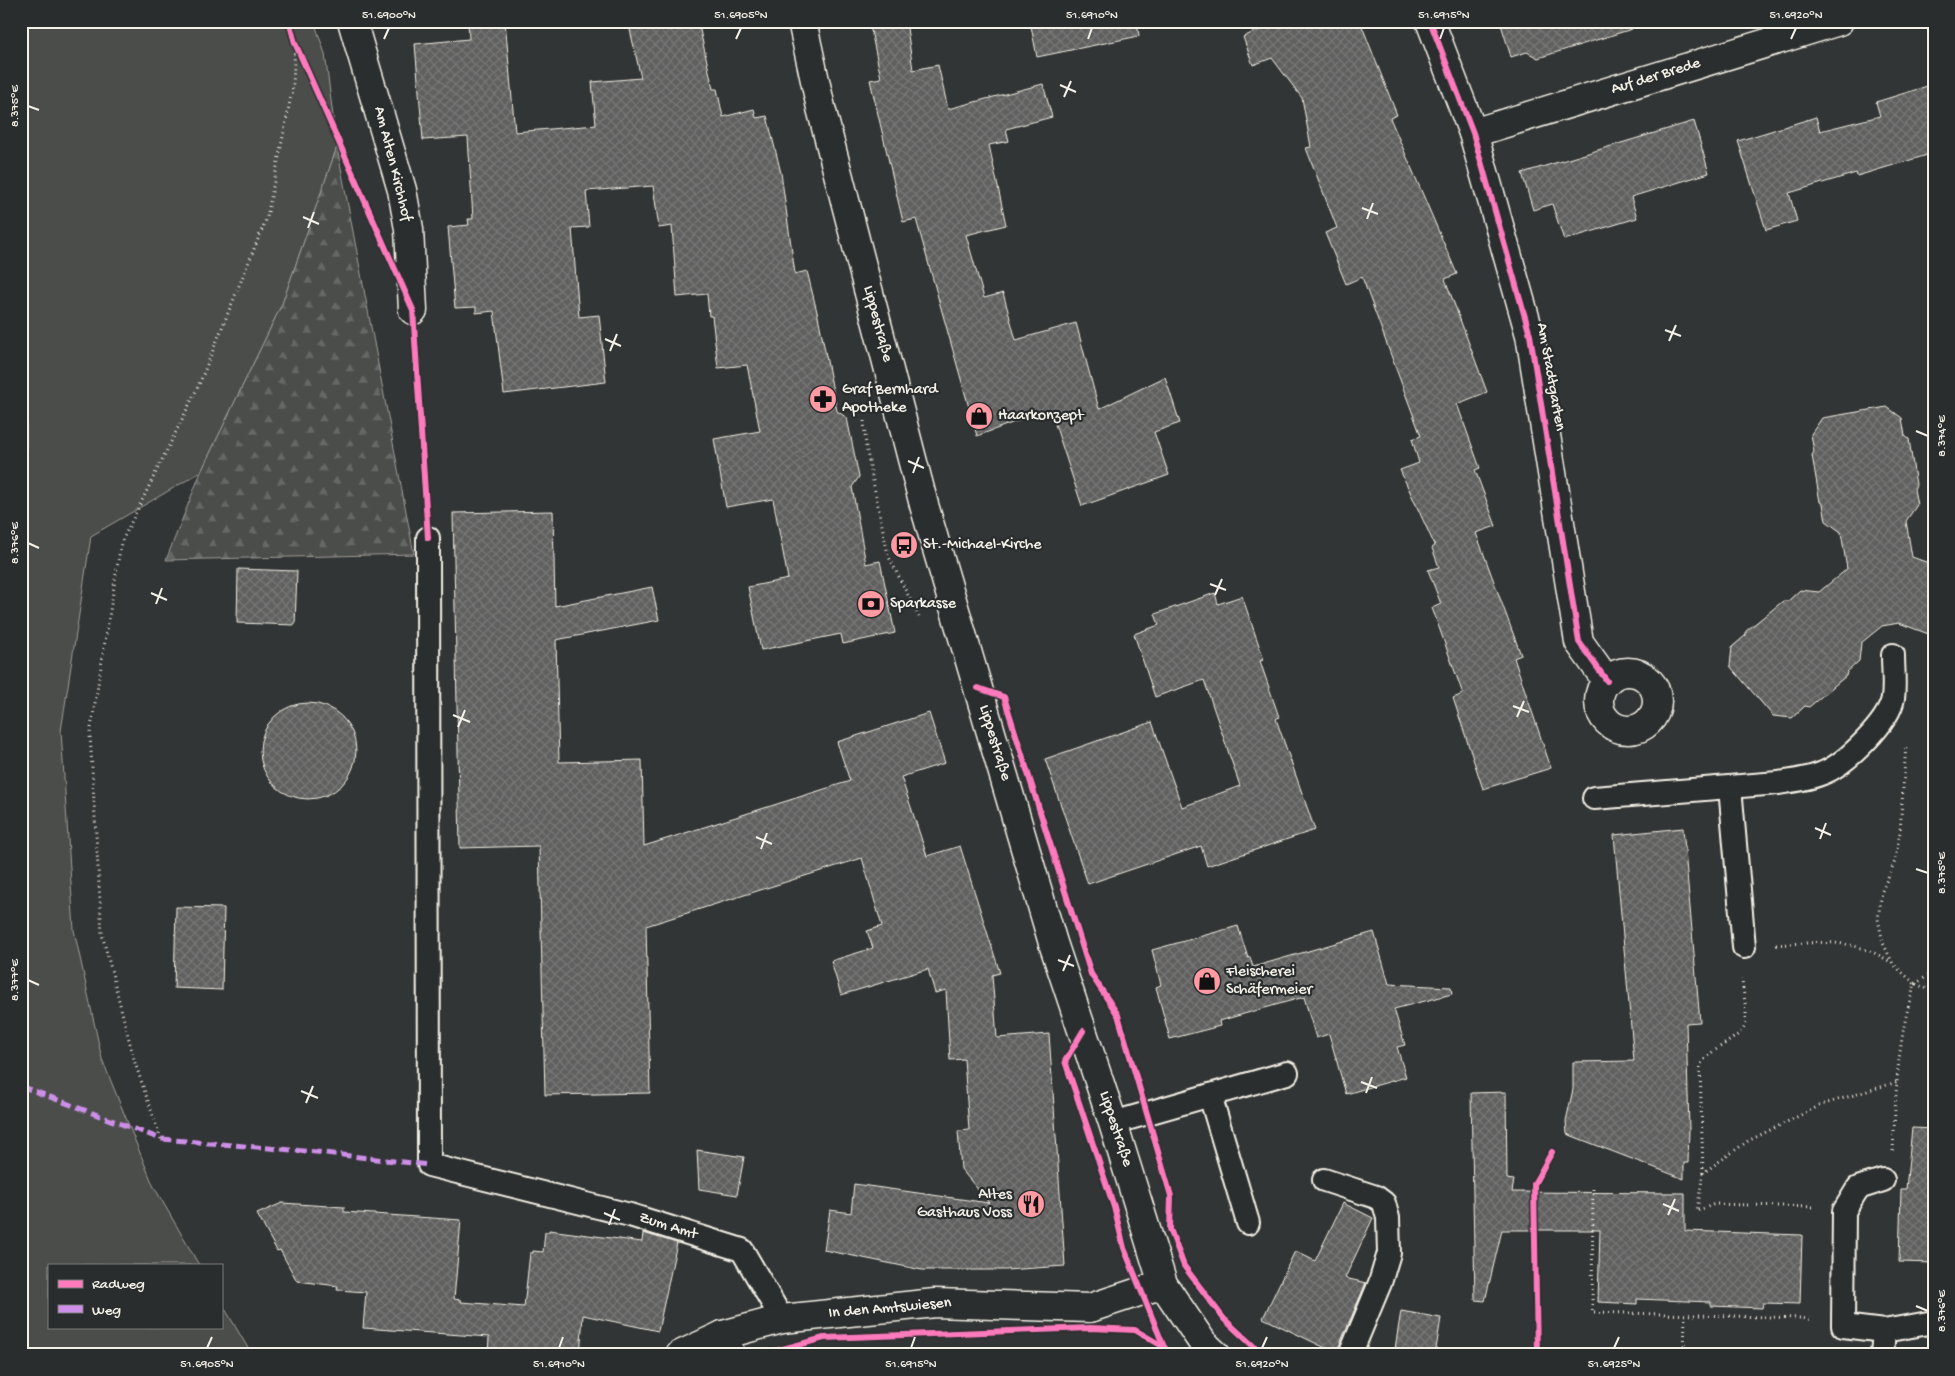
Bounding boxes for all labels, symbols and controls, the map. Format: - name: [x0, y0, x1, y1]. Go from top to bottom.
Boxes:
- text: 51.6900°N: [362, 9, 416, 23]
- text: 51.6905°N: [714, 9, 768, 23]
- text: 51.6910°N: [1066, 9, 1118, 23]
- text: 51.6915°N: [1418, 9, 1470, 23]
- text: 51.6920°N: [1770, 9, 1823, 23]
- street label: Auf der Brede: [1609, 54, 1704, 100]
- text: 8.375°E: [9, 84, 23, 127]
- street label: Am Alten Kirchhof: [369, 105, 416, 224]
- street label: Lippestraße: [858, 284, 896, 365]
- street label: Am Stadtgarten: [1531, 321, 1569, 433]
- place label: Graf Bernhard Apotheke: [842, 381, 939, 418]
- pharmacy icon: Graf Bernhard Apotheke: [808, 384, 838, 414]
- shop icon: Haarkonzept: [964, 401, 994, 431]
- place label: Haarkonzept: [998, 407, 1085, 426]
- text: 8.374°E: [1936, 415, 1950, 457]
- text: 8.376°E: [9, 522, 23, 564]
- bus stop icon: St.-Michael-Kirche: [889, 530, 919, 560]
- place label: St.-Michael-Kirche: [923, 536, 1042, 555]
- bank icon: Sparkasse: [856, 589, 886, 619]
- place label: Sparkasse: [890, 595, 957, 614]
- street label: Lippestraße: [973, 703, 1015, 784]
- text: 8.375°E: [1936, 851, 1950, 894]
- text: 8.377°E: [9, 959, 23, 1001]
- place label: Fleischerei Schäfermeier: [1225, 963, 1314, 1000]
- shop icon: Fleischerei Schäfermeier: [1192, 966, 1222, 996]
- street label: Lippestraße: [1094, 1089, 1136, 1170]
- place label: Altes Gasthaus Voss: [917, 1186, 1013, 1223]
- restaurant icon: Altes Gasthaus Voss: [1016, 1189, 1046, 1219]
- street label: Zum Amt: [636, 1209, 701, 1245]
- legend: [48, 1264, 222, 1328]
- text: Radweg: [92, 1276, 145, 1294]
- text: 8.376°E: [1936, 1290, 1950, 1332]
- street label: In den Amtswiesen: [828, 1294, 953, 1324]
- text: Weg: [92, 1302, 121, 1320]
- text: 51.6905°N: [180, 1358, 234, 1372]
- text: 51.6910°N: [533, 1358, 585, 1372]
- text: 51.6915°N: [885, 1358, 937, 1372]
- text: 51.6920°N: [1236, 1358, 1289, 1372]
- text: 51.6925°N: [1588, 1358, 1640, 1372]

